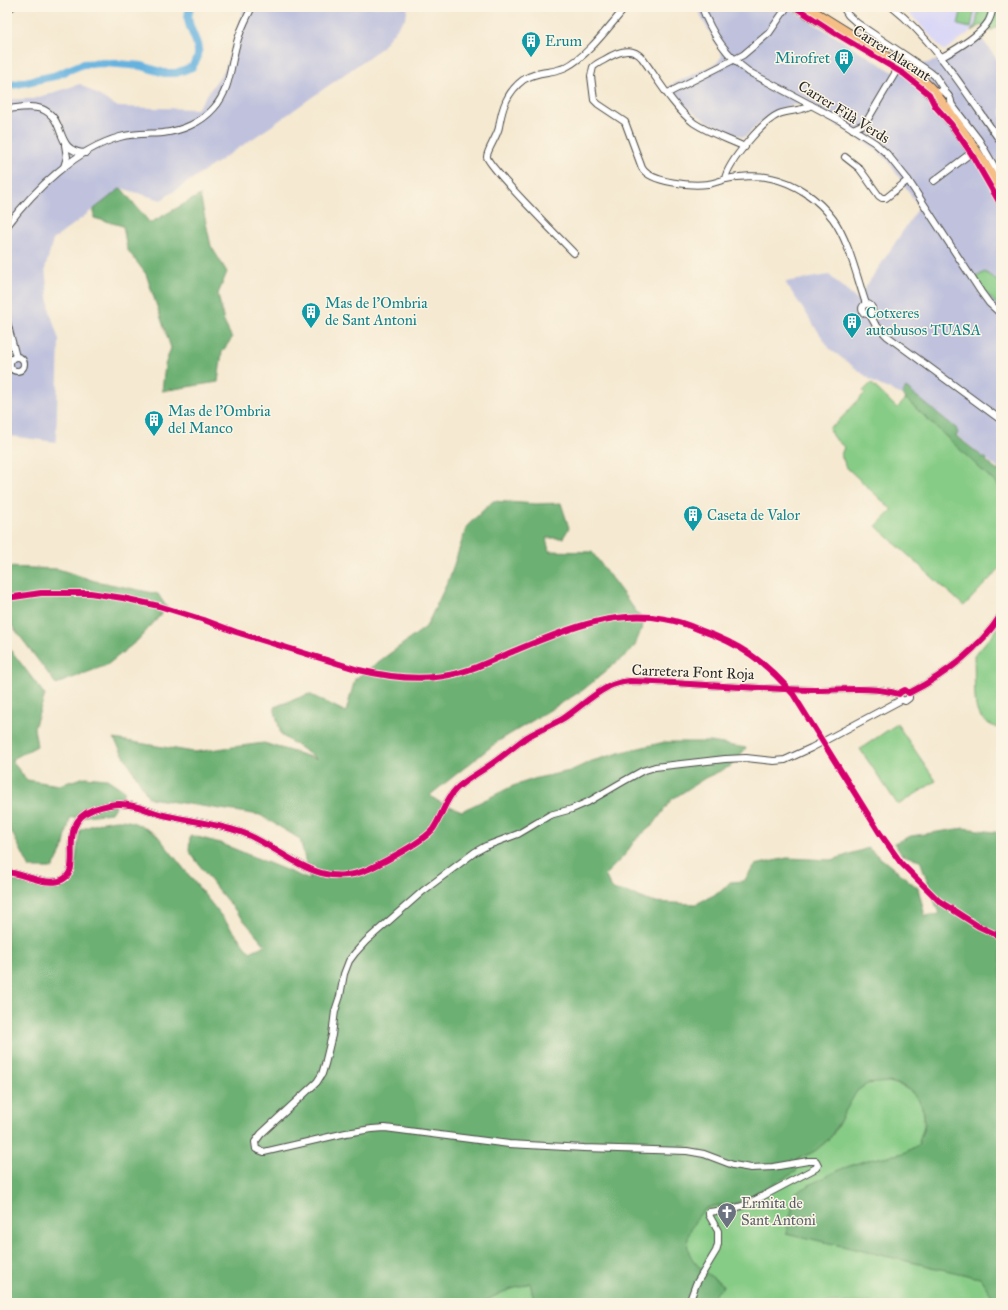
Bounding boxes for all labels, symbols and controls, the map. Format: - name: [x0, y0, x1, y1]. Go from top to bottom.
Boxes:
- street label: Carrer Alacant: [850, 21, 935, 85]
- building icon: Erum: [520, 30, 542, 58]
- place label: Erum: [545, 32, 582, 50]
- building icon: Mirofret: [833, 47, 855, 75]
- place label: Mirofret: [775, 49, 831, 67]
- street label: Carrer Filà Verds: [795, 77, 893, 147]
- place label: Mas de l'Ombria de Sant Antoni: [325, 294, 428, 329]
- building icon: Mas de l'Ombria de Sant Antoni: [300, 301, 322, 329]
- place label: Cotxeres autobusos TUASA: [866, 304, 981, 339]
- building icon: Cotxeres autobusos TUASA: [841, 311, 863, 339]
- place label: Mas de l'Ombria del Manco: [168, 402, 271, 437]
- building icon: Mas de l'Ombria del Manco: [143, 409, 165, 437]
- building icon: Caseta de Valor: [682, 504, 704, 532]
- place label: Caseta de Valor: [707, 506, 800, 524]
- street label: Carretera Font Roja: [631, 661, 755, 683]
- place label: Ermita de Sant Antoni: [741, 1194, 816, 1229]
- church icon: Ermita de Sant Antoni: [716, 1201, 738, 1229]

